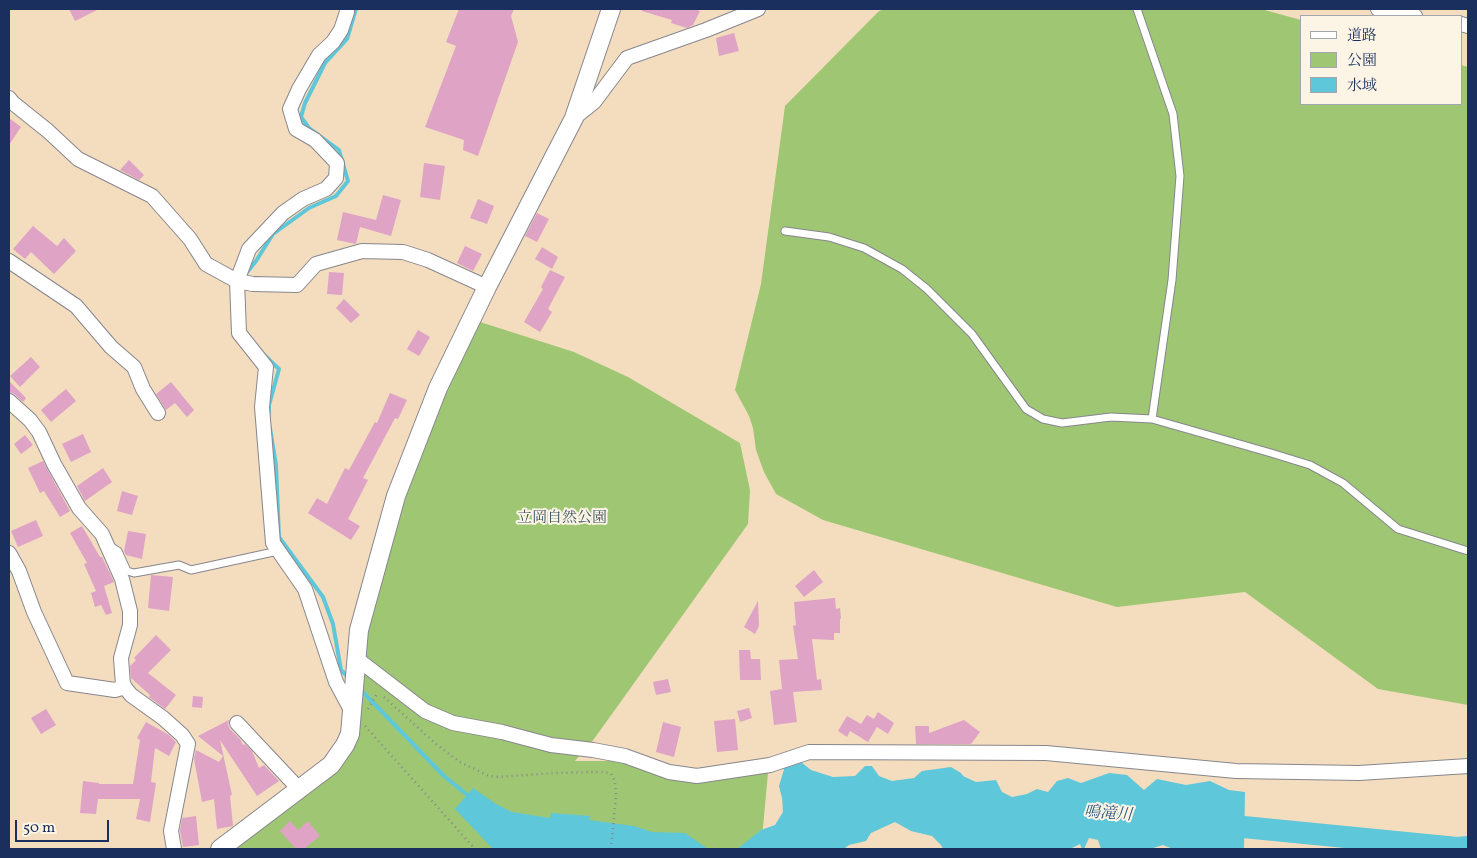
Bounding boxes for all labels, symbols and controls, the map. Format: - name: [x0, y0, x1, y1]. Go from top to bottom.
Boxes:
- legend: [1300, 15, 1462, 105]
- text: 道路: [1347, 26, 1377, 47]
- text: 公園: [1347, 51, 1377, 72]
- text: 水域: [1347, 76, 1377, 97]
- park label: 立岡自然公園: [517, 510, 607, 528]
- water label: 鳴滝川: [1083, 804, 1133, 826]
- scale bar: [18, 810, 111, 842]
- text: 50 m: [23, 818, 55, 839]

